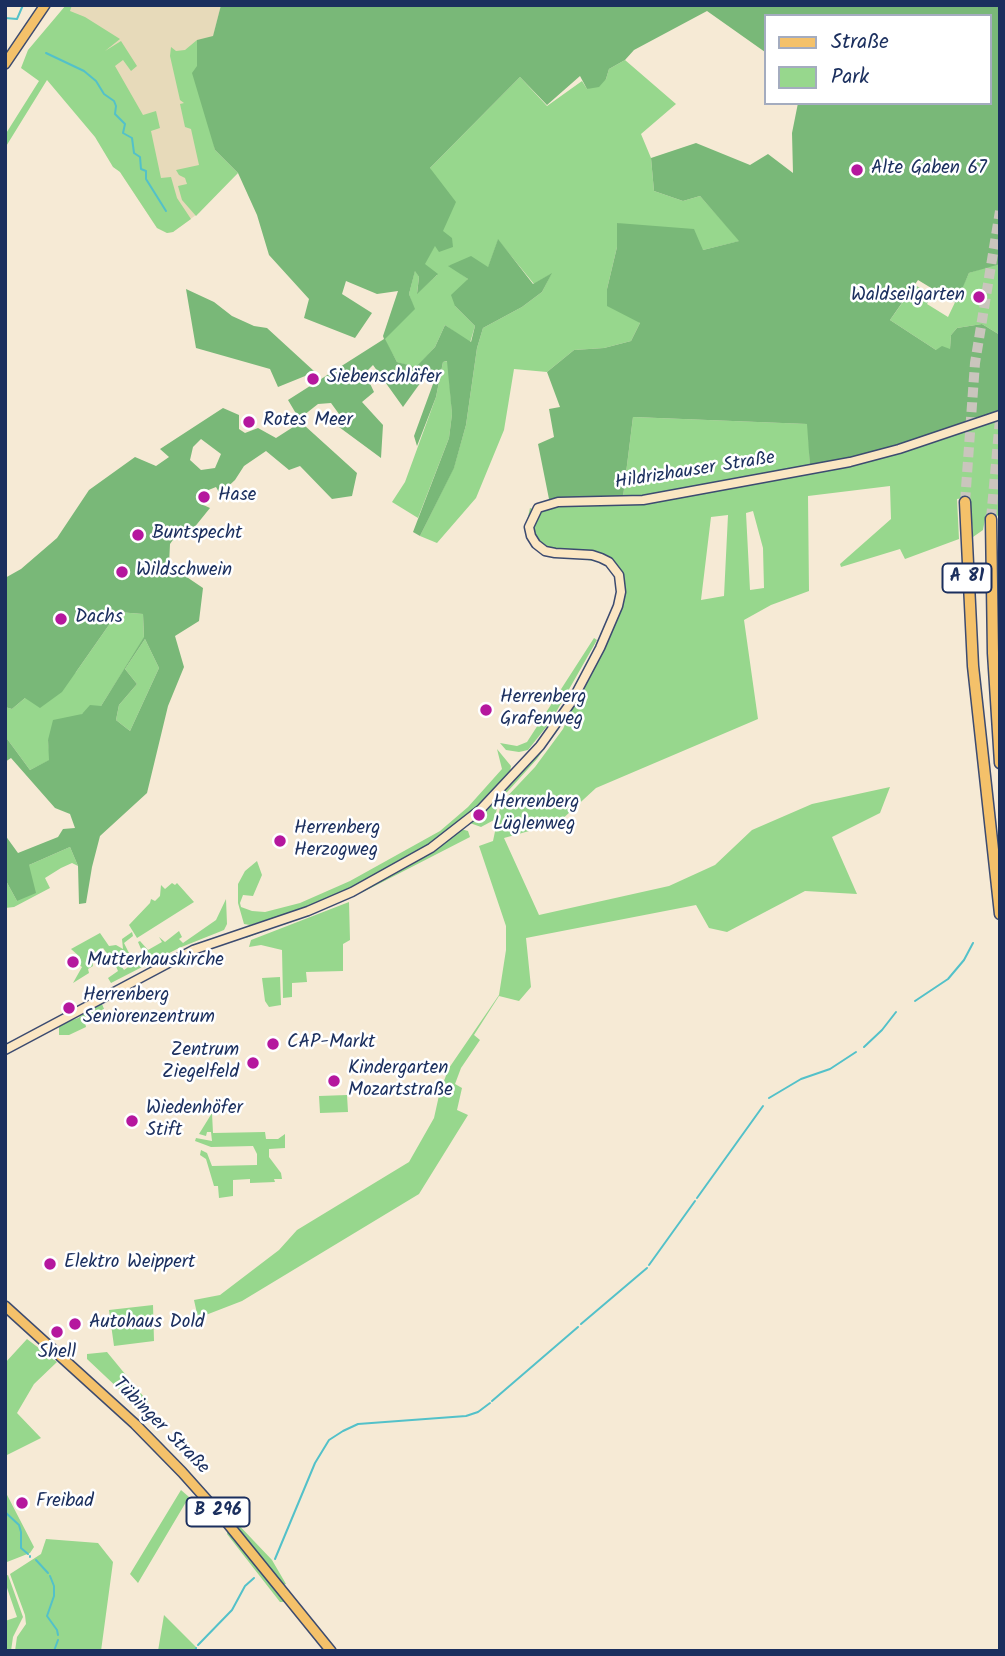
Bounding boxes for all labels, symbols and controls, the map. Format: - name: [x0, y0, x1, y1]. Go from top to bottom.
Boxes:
- legend: [764, 14, 991, 105]
- text: Straße: [831, 26, 889, 59]
- text: Park: [831, 61, 869, 94]
- place label: Alte Gaben 67: [871, 159, 987, 181]
- marker: Alte Gaben 67: [849, 162, 865, 178]
- place label: Waldseilgarten: [851, 286, 965, 308]
- marker: Waldseilgarten: [971, 289, 987, 305]
- place label: Siebenschläfer: [327, 368, 441, 390]
- marker: Siebenschläfer: [305, 371, 321, 387]
- place label: Rotes Meer: [263, 411, 353, 433]
- marker: Rotes Meer: [241, 414, 257, 430]
- street label: Hildrizhauser Straße: [613, 448, 777, 496]
- place label: Hase: [218, 486, 256, 508]
- marker: Hase: [196, 489, 212, 505]
- place label: Buntspecht: [152, 524, 242, 546]
- marker: Buntspecht: [130, 527, 146, 543]
- place label: Wildschwein: [136, 561, 232, 583]
- marker: Wildschwein: [114, 564, 130, 580]
- road number: A 81: [942, 564, 992, 592]
- place label: Dachs: [75, 608, 123, 630]
- marker: Dachs: [53, 611, 69, 627]
- place label: Herrenberg Grafenweg: [500, 688, 586, 732]
- marker: Herrenberg Grafenweg: [478, 702, 494, 718]
- place label: Herrenberg Lüglenweg: [493, 793, 579, 837]
- marker: Herrenberg Lüglenweg: [471, 807, 487, 823]
- place label: Herrenberg Herzogweg: [294, 819, 380, 863]
- marker: Herrenberg Herzogweg: [272, 833, 288, 849]
- place label: Mutterhauskirche: [87, 951, 224, 973]
- marker: Mutterhauskirche: [65, 954, 81, 970]
- place label: Herrenberg Seniorenzentrum: [83, 986, 215, 1030]
- marker: Herrenberg Seniorenzentrum: [61, 1000, 77, 1016]
- place label: CAP-Markt: [287, 1033, 375, 1055]
- marker: CAP-Markt: [265, 1036, 281, 1052]
- place label: Zentrum Ziegelfeld: [162, 1041, 239, 1085]
- marker: Zentrum Ziegelfeld: [245, 1055, 261, 1071]
- place label: Kindergarten Mozartstraße: [348, 1059, 453, 1103]
- marker: Kindergarten Mozartstraße: [326, 1073, 342, 1089]
- place label: Wiedenhöfer Stift: [146, 1099, 243, 1143]
- marker: Wiedenhöfer Stift: [124, 1113, 140, 1129]
- place label: Elektro Weippert: [64, 1253, 195, 1275]
- marker: Elektro Weippert: [42, 1256, 58, 1272]
- place label: Autohaus Dold: [89, 1313, 205, 1335]
- marker: Autohaus Dold: [67, 1316, 83, 1332]
- marker: Shell: [49, 1324, 65, 1340]
- place label: Shell: [38, 1343, 76, 1365]
- street label: Tübinger Straße: [107, 1374, 213, 1480]
- place label: Freibad: [36, 1492, 94, 1514]
- marker: Freibad: [14, 1495, 30, 1511]
- road number: B 296: [186, 1498, 249, 1526]

